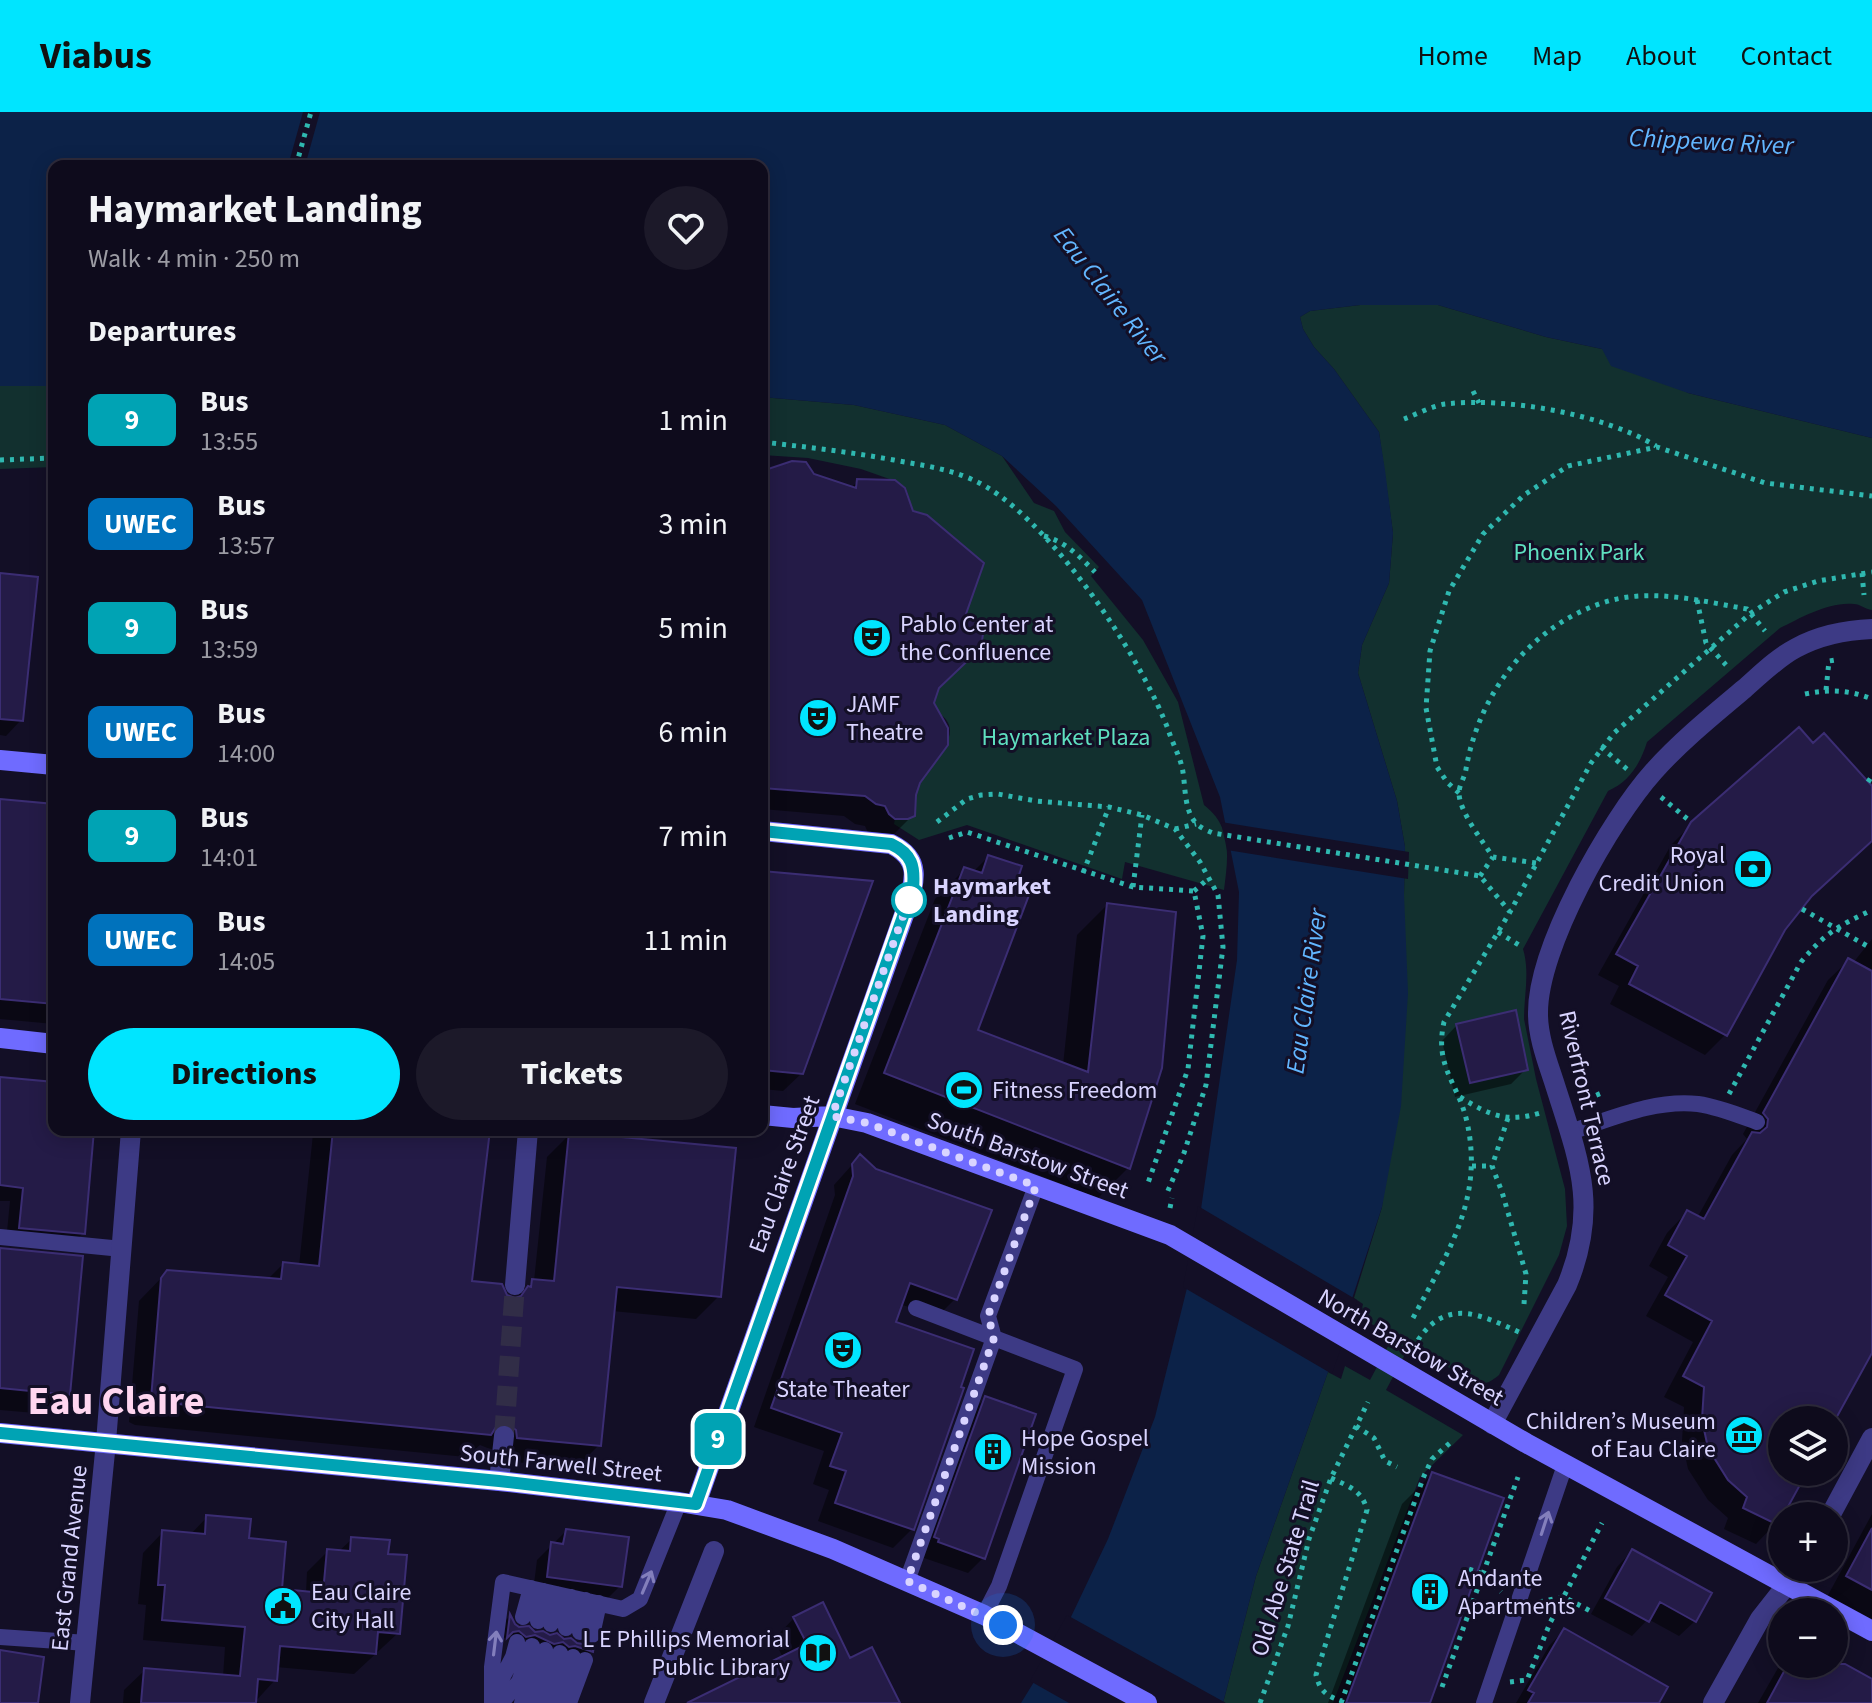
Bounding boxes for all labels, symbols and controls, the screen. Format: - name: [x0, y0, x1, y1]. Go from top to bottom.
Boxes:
- text: Viabus: [40, 29, 152, 83]
- text: Home: [1417, 36, 1488, 76]
- text: Map: [1532, 36, 1582, 76]
- text: About: [1626, 36, 1697, 76]
- text: Contact: [1741, 36, 1832, 76]
- water label: Chippewa River: [1628, 119, 1795, 164]
- text: Haymarket Landing: [88, 183, 422, 237]
- button: heart: [644, 186, 728, 270]
- water label: Eau Claire River: [1045, 218, 1177, 373]
- text: Walk · 4 min · 250 m: [88, 240, 300, 277]
- text: Departures: [88, 310, 236, 353]
- text: Bus: [200, 380, 248, 423]
- text: 1 min: [658, 399, 728, 442]
- text: 9: [125, 400, 139, 440]
- text: 13:55: [200, 423, 258, 460]
- text: Bus: [217, 484, 266, 527]
- text: 3 min: [658, 503, 728, 546]
- text: UWEC: [104, 504, 177, 544]
- text: 13:57: [217, 527, 275, 564]
- park label: Phoenix Park: [1514, 535, 1645, 570]
- text: Bus: [200, 588, 248, 631]
- text: 5 min: [658, 607, 728, 650]
- place label: Pablo Center at the Confluence: [900, 607, 1053, 670]
- text: 9: [125, 608, 139, 648]
- theatre icon: Pablo Center at the Confluence: [851, 617, 893, 659]
- text: 13:59: [200, 631, 258, 668]
- place label: JAMF Theatre: [846, 687, 923, 750]
- text: Bus: [217, 692, 266, 735]
- theatre icon: JAMF Theatre: [797, 697, 839, 739]
- text: 6 min: [658, 711, 728, 754]
- text: UWEC: [104, 712, 177, 752]
- park label: Haymarket Plaza: [982, 720, 1150, 755]
- text: 14:00: [217, 735, 275, 772]
- text: Bus: [200, 796, 248, 839]
- text: 7 min: [658, 815, 728, 858]
- text: 9: [125, 816, 139, 856]
- place label: Royal Credit Union: [1599, 838, 1725, 901]
- text: 14:01: [200, 839, 258, 876]
- bank icon: Royal Credit Union: [1732, 848, 1774, 890]
- place label: Haymarket Landing: [933, 869, 1051, 932]
- marker: Haymarket Landing: [892, 883, 926, 917]
- text: Bus: [217, 900, 266, 943]
- water label: Eau Claire River: [1277, 905, 1337, 1076]
- text: 11 min: [644, 919, 728, 962]
- text: UWEC: [104, 920, 177, 960]
- text: 14:05: [217, 943, 275, 980]
- street label: Riverfront Terrace: [1549, 1007, 1624, 1189]
- button: Directions: [88, 1028, 400, 1120]
- button: Tickets: [416, 1028, 728, 1120]
- sports icon: Fitness Freedom: [943, 1069, 985, 1111]
- place label: Fitness Freedom: [992, 1073, 1157, 1108]
- street label: Eau Claire Street: [740, 1090, 829, 1258]
- street label: South Barstow Street: [922, 1103, 1133, 1208]
- street label: North Barstow Street: [1311, 1280, 1510, 1415]
- theatre icon: State Theater: [822, 1329, 864, 1371]
- place label: State Theater: [776, 1372, 910, 1407]
- district label: Eau Claire: [28, 1373, 204, 1430]
- place label: Children’s Museum of Eau Claire: [1526, 1404, 1716, 1467]
- map controls: [1768, 1406, 1848, 1678]
- button: layers: [1768, 1406, 1848, 1486]
- line badge: 9: [692, 1413, 744, 1465]
- museum icon: Children’s Museum of Eau Claire: [1723, 1414, 1765, 1456]
- text: 9: [711, 1419, 725, 1459]
- place label: Hope Gospel Mission: [1021, 1421, 1149, 1484]
- building icon: Hope Gospel Mission: [972, 1431, 1014, 1473]
- street label: South Farwell Street: [458, 1435, 664, 1492]
- street label: East Grand Avenue: [42, 1463, 97, 1653]
- street label: Old Abe State Trail: [1242, 1476, 1329, 1661]
- button: +: [1768, 1502, 1848, 1582]
- one-way arrow: [1539, 1511, 1553, 1536]
- place label: Andante Apartments: [1458, 1561, 1575, 1624]
- one-way arrow: [641, 1570, 656, 1595]
- building icon: Andante Apartments: [1409, 1571, 1451, 1613]
- place label: Eau Claire City Hall: [311, 1575, 411, 1638]
- public building icon: Eau Claire City Hall: [262, 1585, 304, 1627]
- button: −: [1768, 1598, 1848, 1678]
- your location: [983, 1605, 1023, 1645]
- place label: L E Phillips Memorial Public Library: [583, 1622, 790, 1685]
- one-way arrow: [488, 1630, 503, 1656]
- library icon: L E Phillips Memorial Public Library: [797, 1632, 839, 1674]

